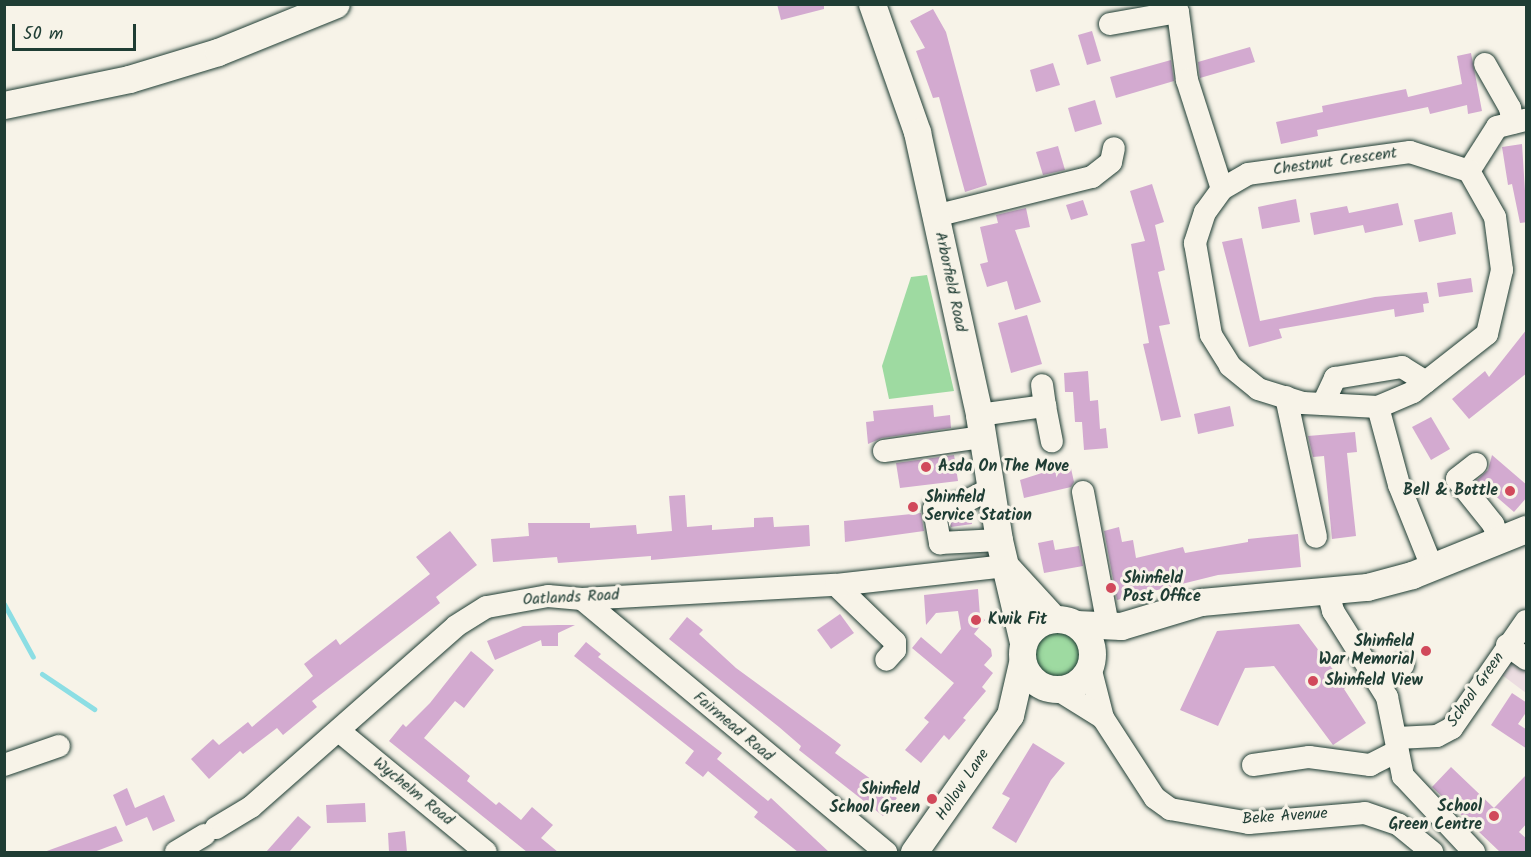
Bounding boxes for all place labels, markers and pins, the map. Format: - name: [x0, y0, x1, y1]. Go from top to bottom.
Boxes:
- place label: Asda On The Move: [938, 457, 1069, 477]
- marker: Asda On The Move: [919, 460, 933, 474]
- place label: Bell & Bottle: [1403, 481, 1498, 501]
- marker: Bell & Bottle: [1503, 484, 1517, 498]
- place label: Shinfield Service Station: [925, 488, 1032, 526]
- marker: Shinfield Service Station: [906, 500, 920, 514]
- place label: Shinfield Post Office: [1123, 569, 1201, 607]
- marker: Shinfield Post Office: [1104, 581, 1118, 595]
- place label: Kwik Fit: [988, 610, 1047, 630]
- marker: Kwik Fit: [969, 613, 983, 627]
- place label: Shinfield War Memorial: [1319, 632, 1414, 670]
- marker: Shinfield War Memorial: [1419, 644, 1433, 658]
- place label: Shinfield View: [1325, 671, 1423, 691]
- marker: Shinfield View: [1306, 674, 1320, 688]
- place label: Shinfield School Green: [830, 780, 920, 818]
- marker: Shinfield School Green: [925, 792, 939, 806]
- place label: School Green Centre: [1389, 797, 1482, 835]
- marker: School Green Centre: [1487, 809, 1501, 823]

